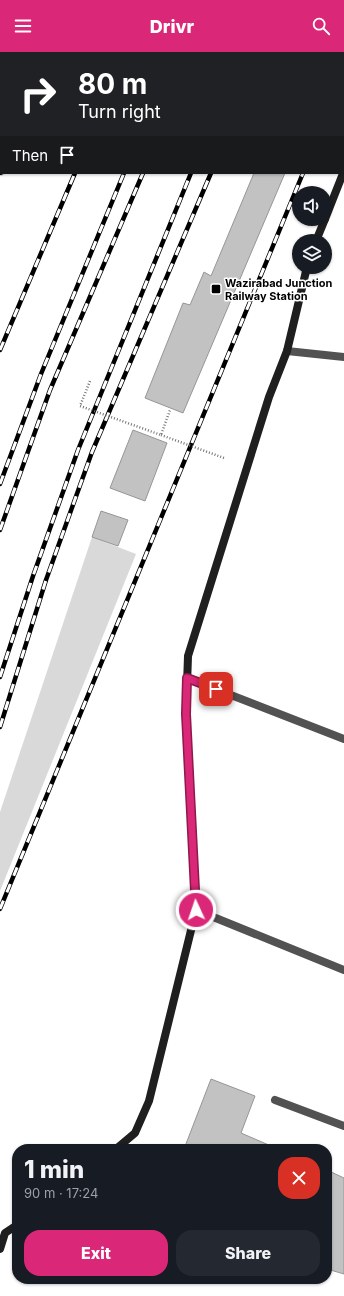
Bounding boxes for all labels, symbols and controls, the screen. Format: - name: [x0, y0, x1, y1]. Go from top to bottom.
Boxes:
- icon: menu: [12, 15, 34, 37]
- icon: search: [310, 15, 332, 37]
- text: Drivr: [150, 16, 194, 37]
- text: 80 m: [78, 67, 147, 101]
- icon: right: [12, 68, 64, 120]
- text: Turn right: [78, 101, 161, 122]
- icon: arrive: [56, 144, 78, 166]
- text: Then: [12, 146, 48, 165]
- map controls: [292, 186, 332, 274]
- button: sound: [292, 186, 332, 226]
- button: layers: [292, 234, 332, 274]
- place label: Wazirabad Junction Railway Station: [225, 276, 332, 303]
- marker: Wazirabad Junction Railway Station: [210, 283, 222, 295]
- pin: [199, 672, 233, 706]
- icon: arrive: [205, 678, 227, 700]
- position arrow: [175, 889, 217, 931]
- text: 1 min: [24, 1155, 84, 1184]
- button: close: [278, 1157, 320, 1199]
- text: 90 m · 17:24: [24, 1185, 98, 1201]
- button: Exit: [24, 1230, 168, 1276]
- button: Share: [176, 1230, 320, 1276]

